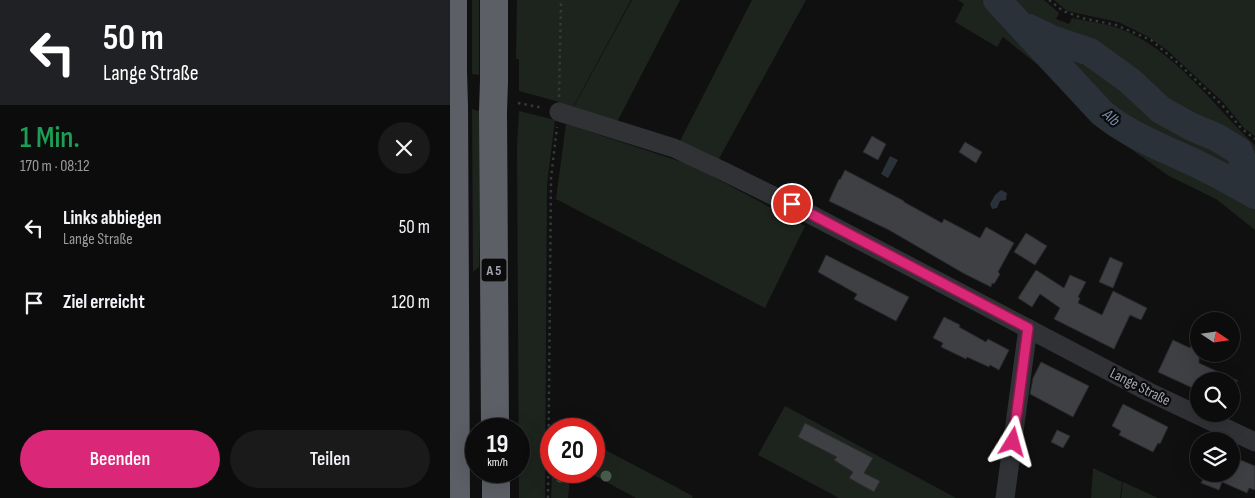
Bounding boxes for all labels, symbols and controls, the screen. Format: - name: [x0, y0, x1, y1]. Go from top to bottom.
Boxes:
- text: 50 m: [103, 17, 164, 60]
- icon: left: [20, 20, 85, 85]
- text: Lange Straße: [103, 60, 199, 87]
- water label: Alb: [1098, 105, 1124, 131]
- text: 1 Min.: [20, 120, 80, 156]
- button: close: [378, 122, 430, 174]
- text: 170 m · 08:12: [20, 157, 90, 176]
- pin: [771, 183, 813, 225]
- icon: arrive: [778, 190, 806, 218]
- text: Links abbiegen: [63, 207, 161, 230]
- icon: left: [20, 214, 48, 242]
- text: 50 m: [399, 216, 430, 239]
- text: Lange Straße: [63, 230, 133, 249]
- road number: A 5: [482, 258, 506, 282]
- icon: arrive: [20, 289, 48, 317]
- text: Ziel erreicht: [63, 291, 145, 314]
- text: 120 m: [392, 291, 430, 314]
- north arrow: [1190, 312, 1240, 362]
- map controls: [1190, 312, 1240, 482]
- street label: Lange Straße: [1107, 364, 1173, 410]
- button: search: [1190, 372, 1240, 422]
- position arrow: [986, 415, 1038, 467]
- speed limit sign: 20: [540, 418, 605, 483]
- text: 19: [487, 429, 508, 460]
- button: Beenden: [20, 430, 220, 488]
- button: Teilen: [230, 430, 430, 488]
- button: layers: [1190, 432, 1240, 482]
- text: km/h: [487, 455, 508, 470]

